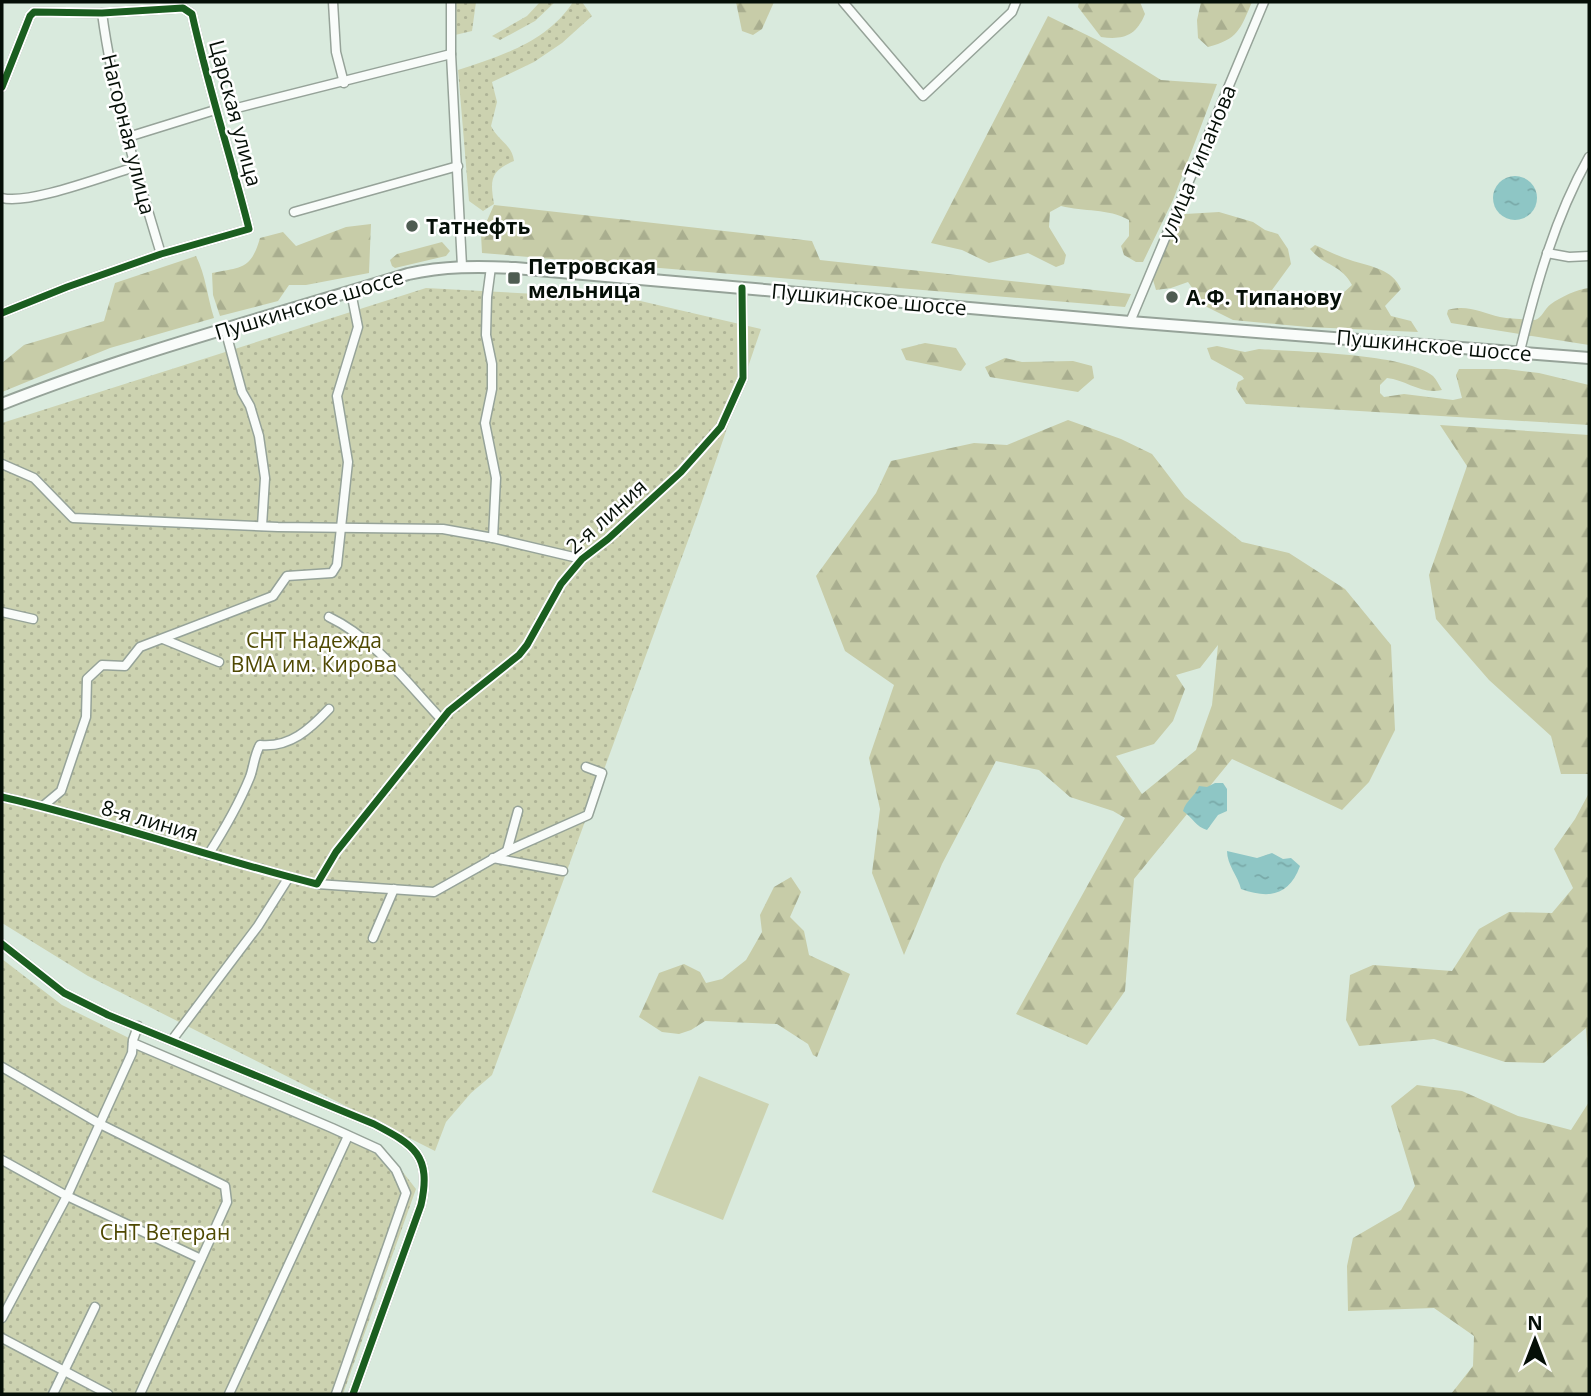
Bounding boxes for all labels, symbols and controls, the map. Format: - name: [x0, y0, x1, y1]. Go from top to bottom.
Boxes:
- street label: Царская улица: [203, 37, 269, 189]
- street label: Нагорная улица: [96, 51, 162, 217]
- street label: улица Типанова: [1152, 80, 1242, 244]
- place label: Татнефть: [426, 212, 530, 240]
- marker: Татнефть: [404, 218, 420, 234]
- place label: Петровская мельница: [528, 252, 656, 304]
- street label: Пушкинское шоссе: [211, 262, 407, 346]
- marker: Петровская мельница: [506, 270, 522, 286]
- street label: Пушкинское шоссе: [770, 277, 968, 321]
- place label: А.Ф. Типанову: [1186, 283, 1342, 311]
- marker: А.Ф. Типанову: [1164, 289, 1180, 305]
- street label: Пушкинское шоссе: [1335, 323, 1533, 367]
- street label: 2-я линия: [560, 472, 652, 560]
- park label: СНТ Надежда ВМА им. Кирова: [231, 626, 397, 678]
- street label: 8-я линия: [98, 793, 202, 847]
- park label: СНТ Ветеран: [100, 1218, 230, 1246]
- north arrow: [1500, 1305, 1570, 1375]
- text: N: [1527, 1310, 1543, 1336]

